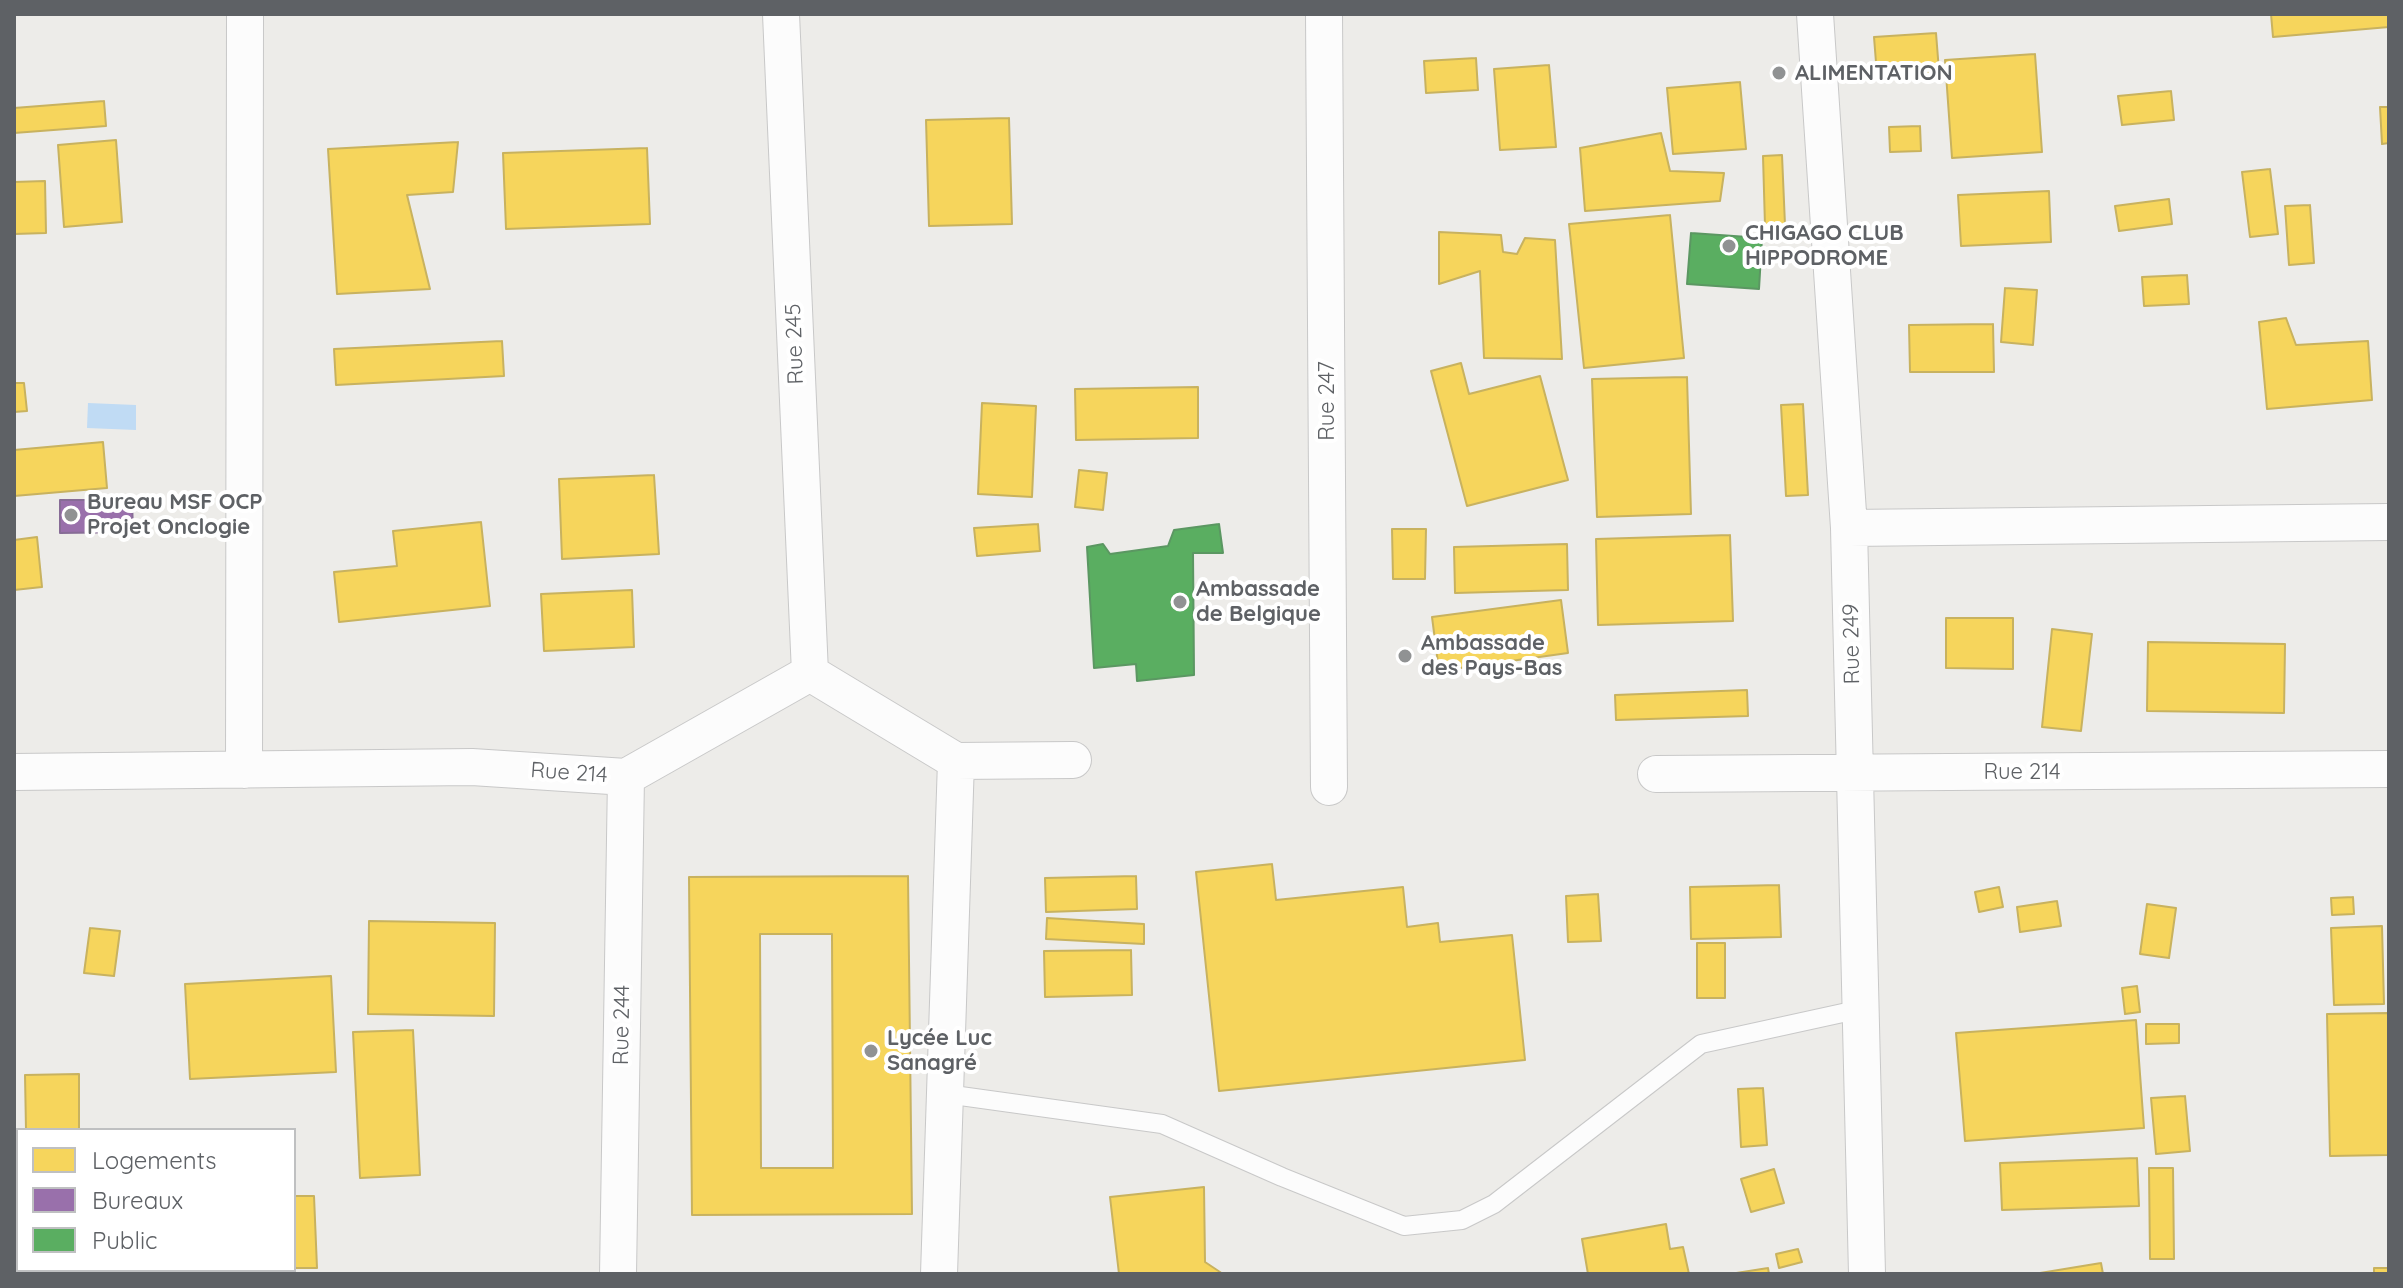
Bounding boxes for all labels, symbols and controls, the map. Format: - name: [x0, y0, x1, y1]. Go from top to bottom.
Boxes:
- place label: ALIMENTATION: [1795, 60, 1953, 86]
- marker: ALIMENTATION: [1770, 64, 1788, 82]
- place label: CHIGAGO CLUB HIPPODROME: [1745, 220, 1904, 272]
- marker: CHIGAGO CLUB HIPPODROME: [1720, 237, 1738, 255]
- street label: Rue 245: [780, 303, 810, 385]
- street label: Rue 247: [1314, 361, 1340, 441]
- place label: Bureau MSF OCP Projet Onclogie: [87, 489, 263, 540]
- marker: Bureau MSF OCP Projet Onclogie: [62, 506, 80, 524]
- place label: Ambassade de Belgique: [1196, 576, 1321, 628]
- marker: Ambassade de Belgique: [1171, 593, 1189, 611]
- street label: Rue 249: [1838, 603, 1866, 685]
- place label: Ambassade des Pays-Bas: [1421, 630, 1562, 682]
- marker: Ambassade des Pays-Bas: [1396, 647, 1414, 665]
- street label: Rue 214: [530, 757, 608, 789]
- street label: Rue 214: [1983, 759, 2061, 785]
- street label: Rue 244: [608, 985, 636, 1065]
- place label: Lycée Luc Sanagré: [887, 1025, 992, 1076]
- marker: Lycée Luc Sanagré: [862, 1042, 880, 1060]
- legend: [16, 1128, 296, 1272]
- text: Logements: [92, 1145, 217, 1175]
- text: Bureaux: [92, 1185, 183, 1215]
- text: Public: [92, 1225, 157, 1255]

